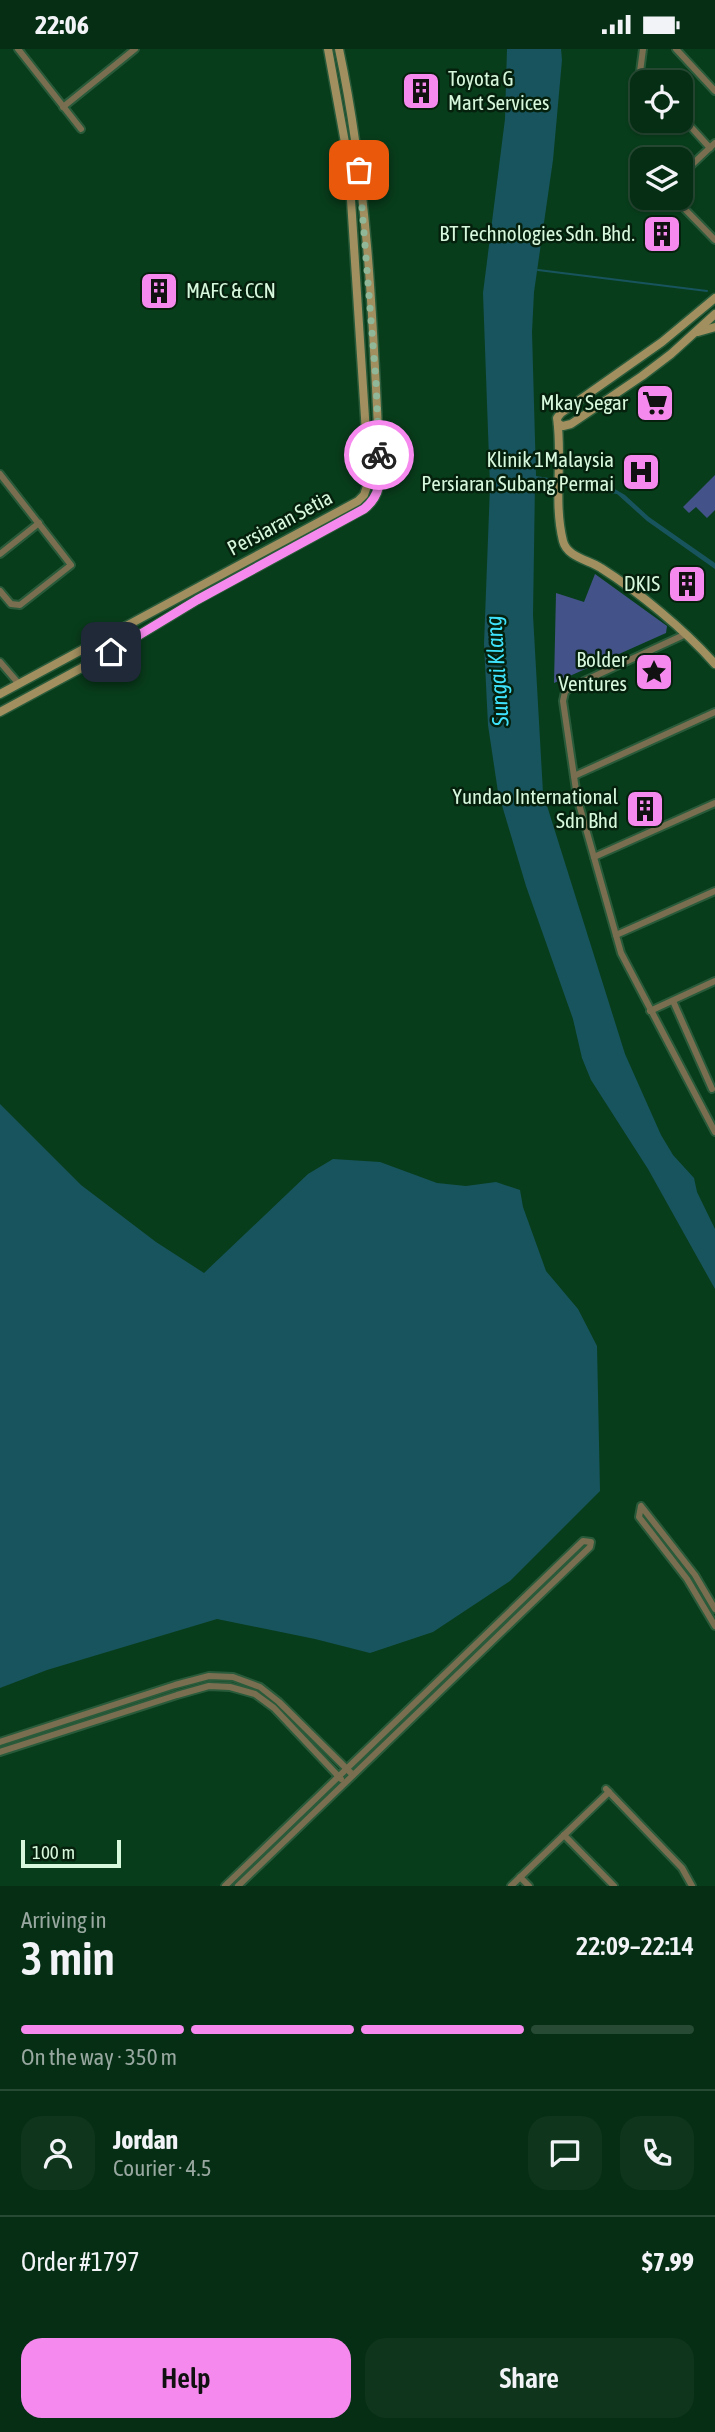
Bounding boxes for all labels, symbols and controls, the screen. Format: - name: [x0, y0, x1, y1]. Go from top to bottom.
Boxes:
- text: 22:06: [35, 10, 89, 40]
- place label: Toyota G Mart Services: [448, 66, 550, 114]
- building icon: Toyota G Mart Services: [400, 70, 442, 112]
- map controls: [630, 70, 693, 210]
- button: locate: [630, 70, 693, 133]
- pin: [329, 140, 389, 200]
- button: layers: [630, 147, 693, 210]
- icon: bag: [340, 151, 378, 189]
- building icon: BT Technologies Sdn. Bhd.: [641, 213, 683, 255]
- place label: BT Technologies Sdn. Bhd.: [439, 221, 635, 245]
- building icon: MAFC & CCN: [138, 270, 180, 312]
- place label: MAFC & CCN: [186, 278, 276, 302]
- supermarket icon: Mkay Segar: [634, 382, 676, 424]
- place label: Mkay Segar: [540, 390, 629, 414]
- courier: [344, 420, 414, 490]
- icon: bike: [360, 436, 398, 474]
- place label: Klinik 1Malaysia Persiaran Subang Permai: [421, 447, 614, 495]
- hospital icon: Klinik 1Malaysia Persiaran Subang Permai: [620, 451, 662, 493]
- street label: Persiaran Setia: [223, 484, 336, 560]
- building icon: DKIS: [666, 563, 708, 605]
- place label: DKIS: [624, 571, 660, 595]
- water label: Sungai Klang: [480, 615, 514, 728]
- pin: [81, 622, 141, 682]
- icon: home: [92, 633, 130, 671]
- place label: Bolder Ventures: [558, 647, 628, 695]
- place icon: Bolder Ventures: [633, 651, 675, 693]
- place label: Yundao International Sdn Bhd: [453, 784, 618, 832]
- building icon: Yundao International Sdn Bhd: [624, 788, 666, 830]
- scale bar: [21, 1837, 121, 1869]
- text: 100 m: [32, 1841, 75, 1863]
- text: Arriving in: [21, 1907, 107, 1933]
- text: 22:09–22:14: [576, 1931, 694, 1961]
- text: 3 min: [21, 1932, 115, 1985]
- text: On the way · 350 m: [21, 2044, 177, 2070]
- button: person: [21, 2116, 95, 2190]
- button: chat: [528, 2116, 602, 2190]
- button: phone: [620, 2116, 694, 2190]
- text: Jordan: [113, 2125, 178, 2155]
- text: Courier · 4.5: [113, 2155, 212, 2181]
- text: Order #1797: [21, 2247, 140, 2277]
- text: $7.99: [642, 2247, 694, 2277]
- button: Help: [21, 2338, 351, 2418]
- button: Share: [365, 2338, 694, 2418]

